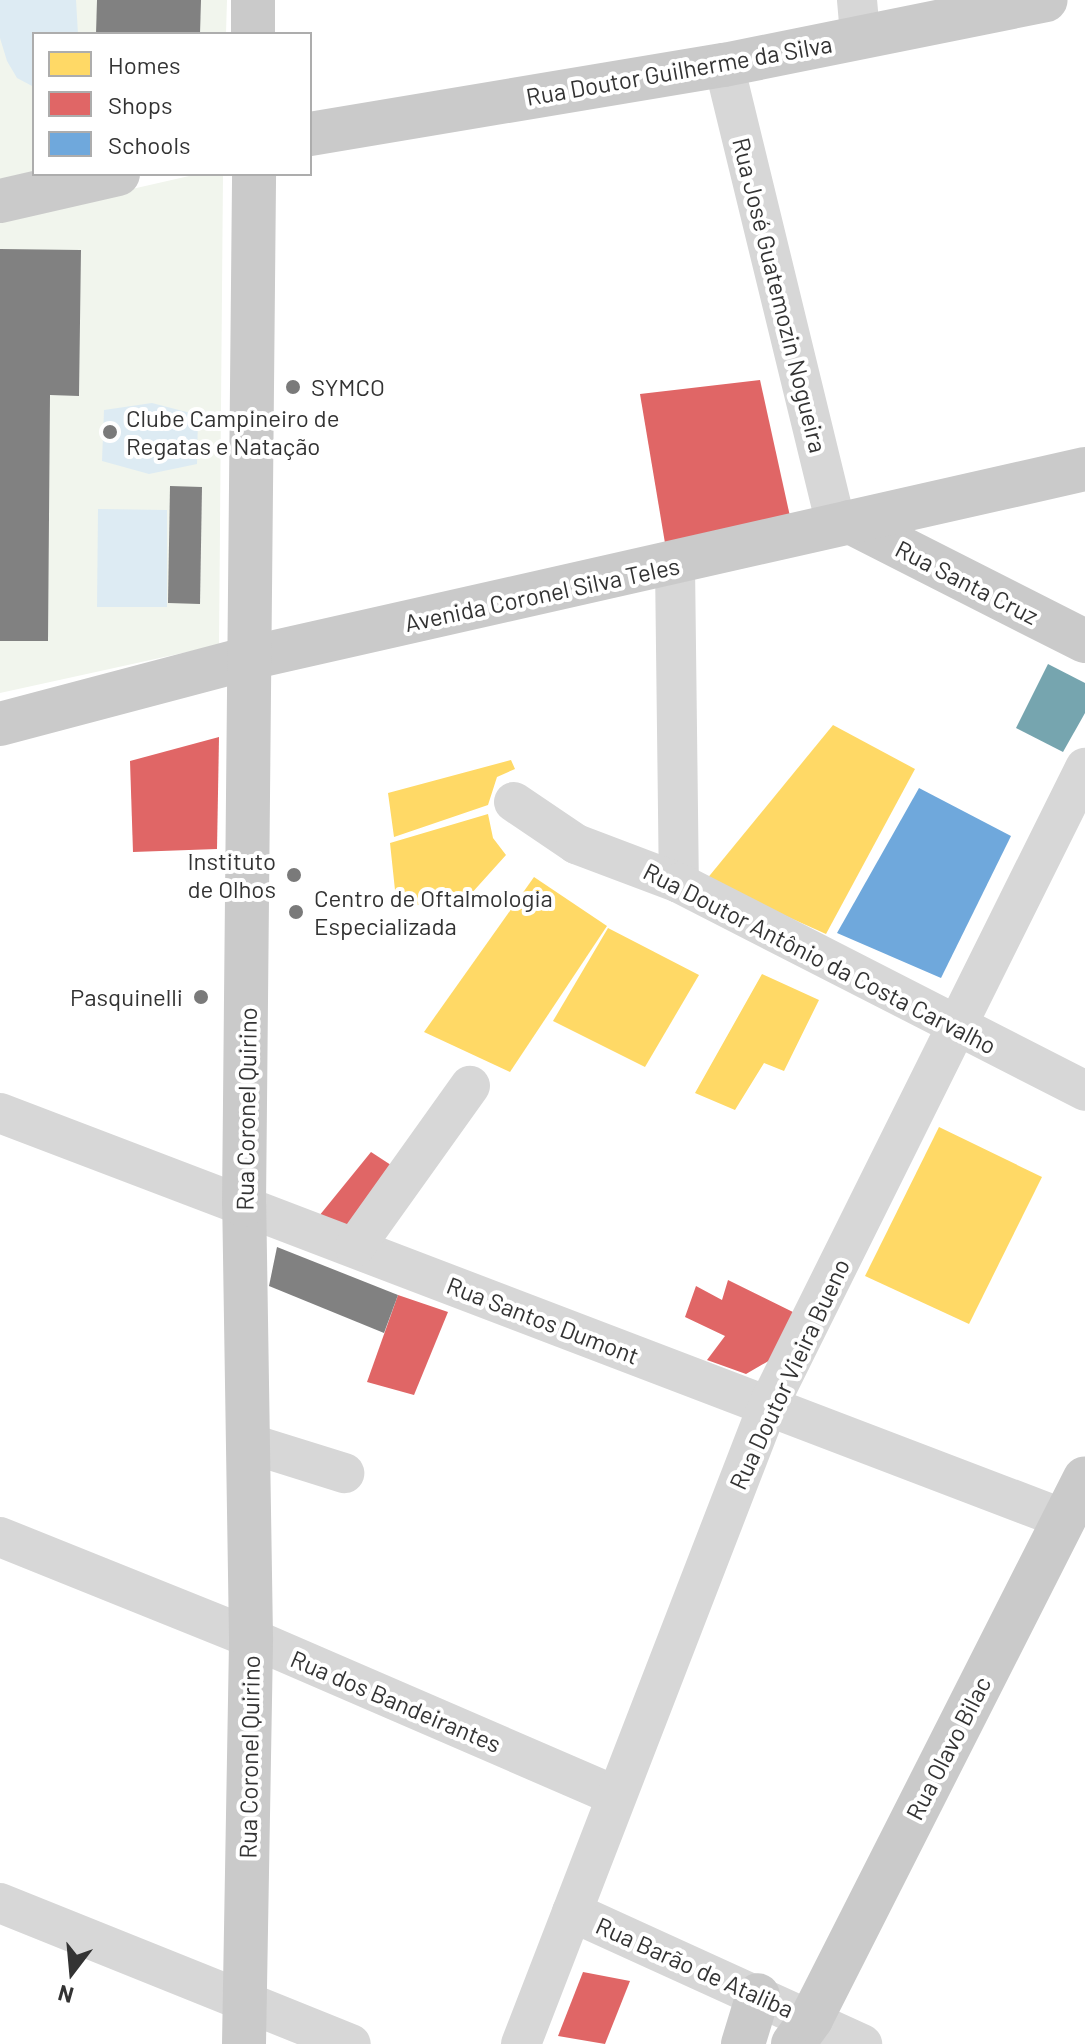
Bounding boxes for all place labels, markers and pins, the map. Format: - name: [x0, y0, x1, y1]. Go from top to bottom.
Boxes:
- place label: SYMCO: [311, 373, 385, 401]
- marker: SYMCO: [282, 376, 304, 398]
- place label: Clube Campineiro de Regatas e Natação: [126, 404, 339, 460]
- marker: Clube Campineiro de Regatas e Natação: [101, 423, 119, 441]
- place label: Instituto de Olhos: [187, 847, 276, 903]
- marker: Instituto de Olhos: [283, 864, 305, 886]
- place label: Centro de Oftalmologia Especializada: [314, 884, 553, 940]
- marker: Centro de Oftalmologia Especializada: [285, 901, 307, 923]
- place label: Pasquinelli: [70, 983, 183, 1011]
- marker: Pasquinelli: [190, 986, 212, 1008]

